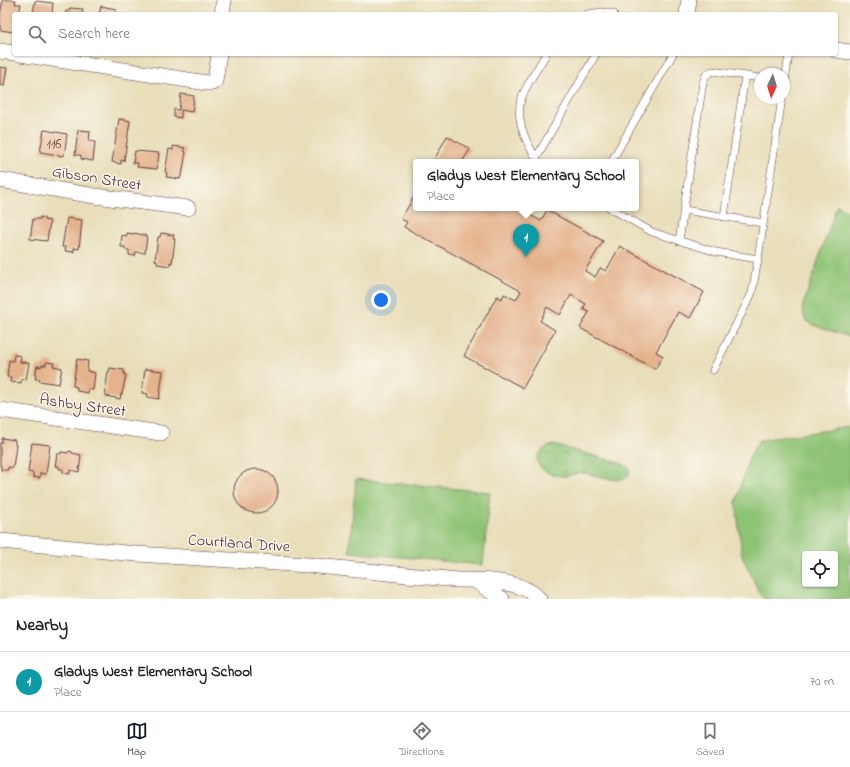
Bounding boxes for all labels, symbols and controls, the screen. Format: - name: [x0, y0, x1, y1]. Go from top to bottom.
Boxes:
- search box: [12, 12, 838, 56]
- icon: search: [26, 23, 48, 45]
- text: Search here: [58, 23, 130, 45]
- north arrow: [754, 68, 790, 104]
- house number: 116: [46, 134, 62, 155]
- popup: [413, 159, 639, 211]
- street label: Gibson Street: [50, 160, 144, 198]
- text: Gladys West Elementary School: [427, 165, 625, 187]
- text: Place: [427, 187, 455, 206]
- pin: 1: [513, 224, 539, 257]
- your location: [371, 290, 391, 310]
- street label: Ashby Street: [38, 388, 128, 424]
- street label: Courtland Drive: [187, 528, 291, 560]
- map controls: [802, 551, 838, 587]
- button: locate: [802, 551, 838, 587]
- text: Nearby: [16, 613, 68, 638]
- text: Gladys West Elementary School: [54, 661, 252, 683]
- text: 1: [27, 672, 31, 691]
- text: 70 m: [810, 672, 834, 691]
- text: Place: [54, 683, 82, 702]
- tab: Map: [126, 720, 148, 760]
- tab: Directions: [399, 720, 444, 760]
- tab: Saved: [696, 720, 724, 760]

